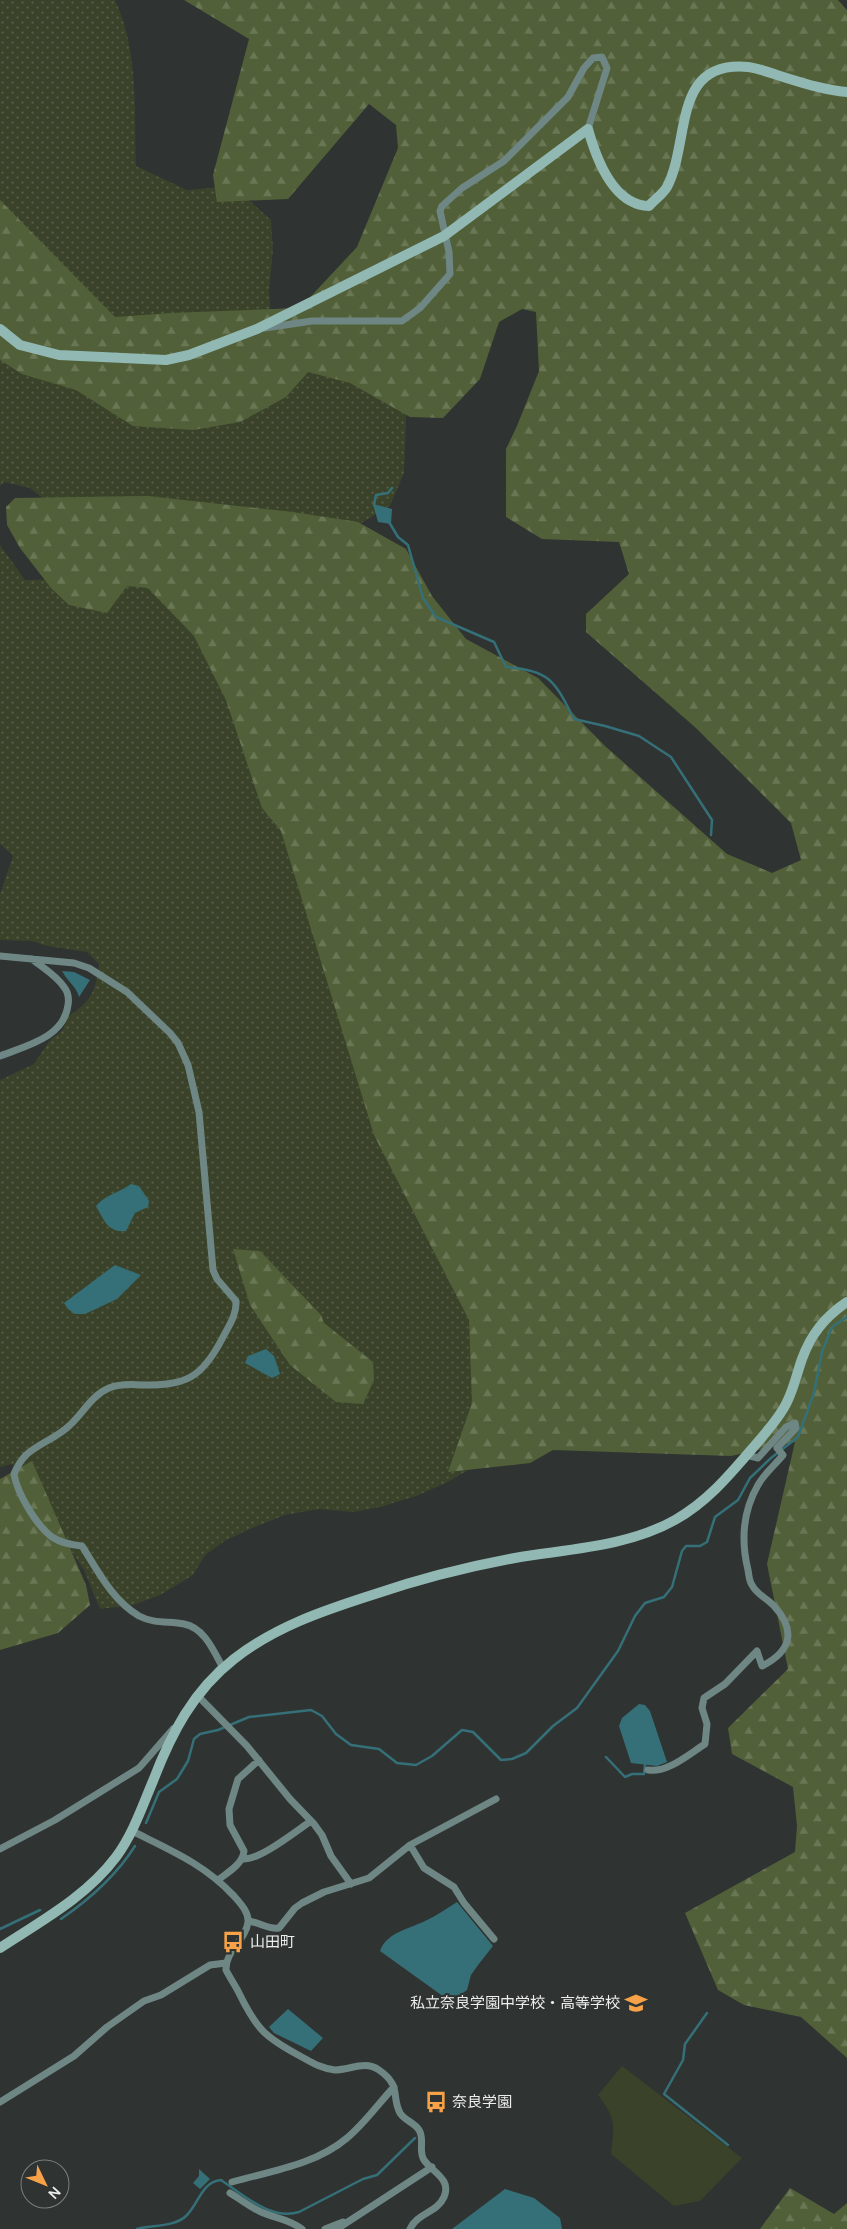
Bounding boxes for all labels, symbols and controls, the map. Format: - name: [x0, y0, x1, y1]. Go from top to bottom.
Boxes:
- bus stop icon: 山田町: [220, 1929, 246, 1955]
- place label: 山田町: [250, 1931, 295, 1952]
- school or university icon: 私立奈良学園中学校・高等学校: [623, 1990, 649, 2016]
- place label: 私立奈良学園中学校・高等学校: [410, 1992, 620, 2013]
- bus stop icon: 奈良学園: [423, 2089, 449, 2115]
- place label: 奈良学園: [452, 2091, 512, 2112]
- north arrow: [20, 2159, 70, 2209]
- text: N: [44, 2183, 65, 2203]

